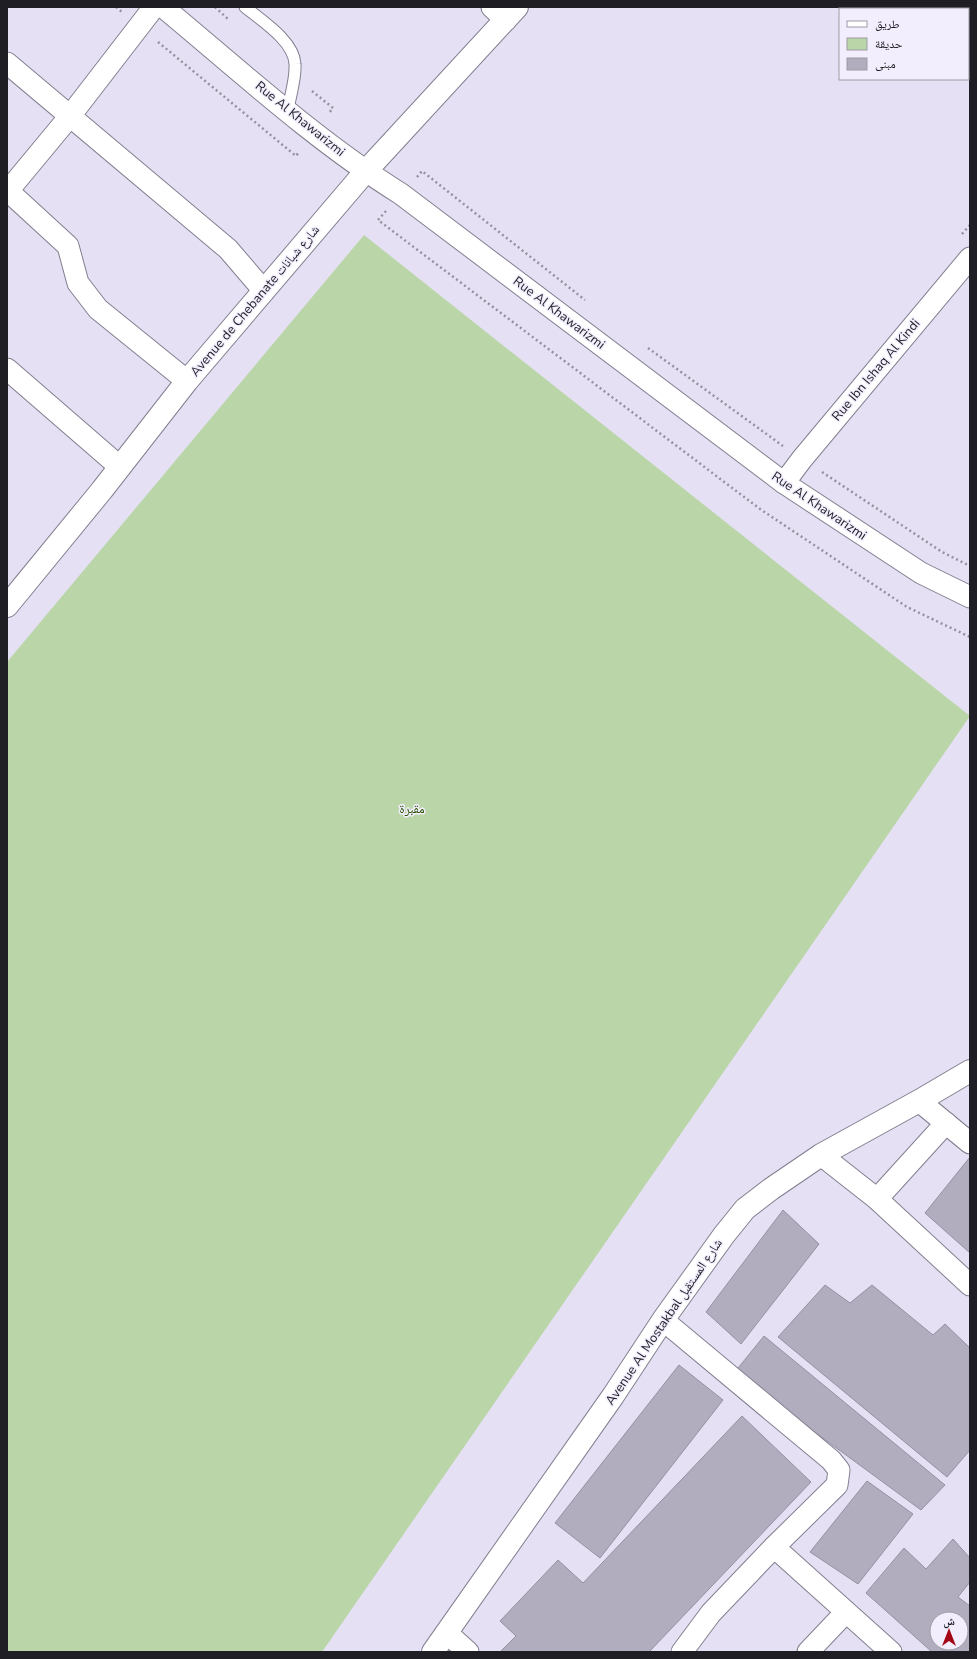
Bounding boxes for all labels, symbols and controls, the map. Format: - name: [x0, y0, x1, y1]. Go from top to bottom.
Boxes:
- legend: [839, 8, 969, 80]
- text: طريق: [875, 16, 900, 32]
- text: حديقة: [875, 36, 903, 52]
- text: مبنى: [875, 56, 896, 72]
- street label: Rue Al Khawarizmi: [251, 77, 349, 161]
- street label: Avenue de Chebanate شارع شبانات: [186, 221, 324, 381]
- street label: Rue Al Khawarizmi: [509, 272, 609, 354]
- street label: Rue Ibn Ishaq Al Kindi: [828, 315, 924, 425]
- street label: Rue Al Khawarizmi: [768, 468, 870, 544]
- park label: مقبرة: [399, 800, 425, 818]
- street label: Avenue Al Mostakbal شارع المستقبل: [601, 1235, 727, 1409]
- north arrow: [929, 1611, 969, 1651]
- text: ش: [943, 1614, 955, 1629]

